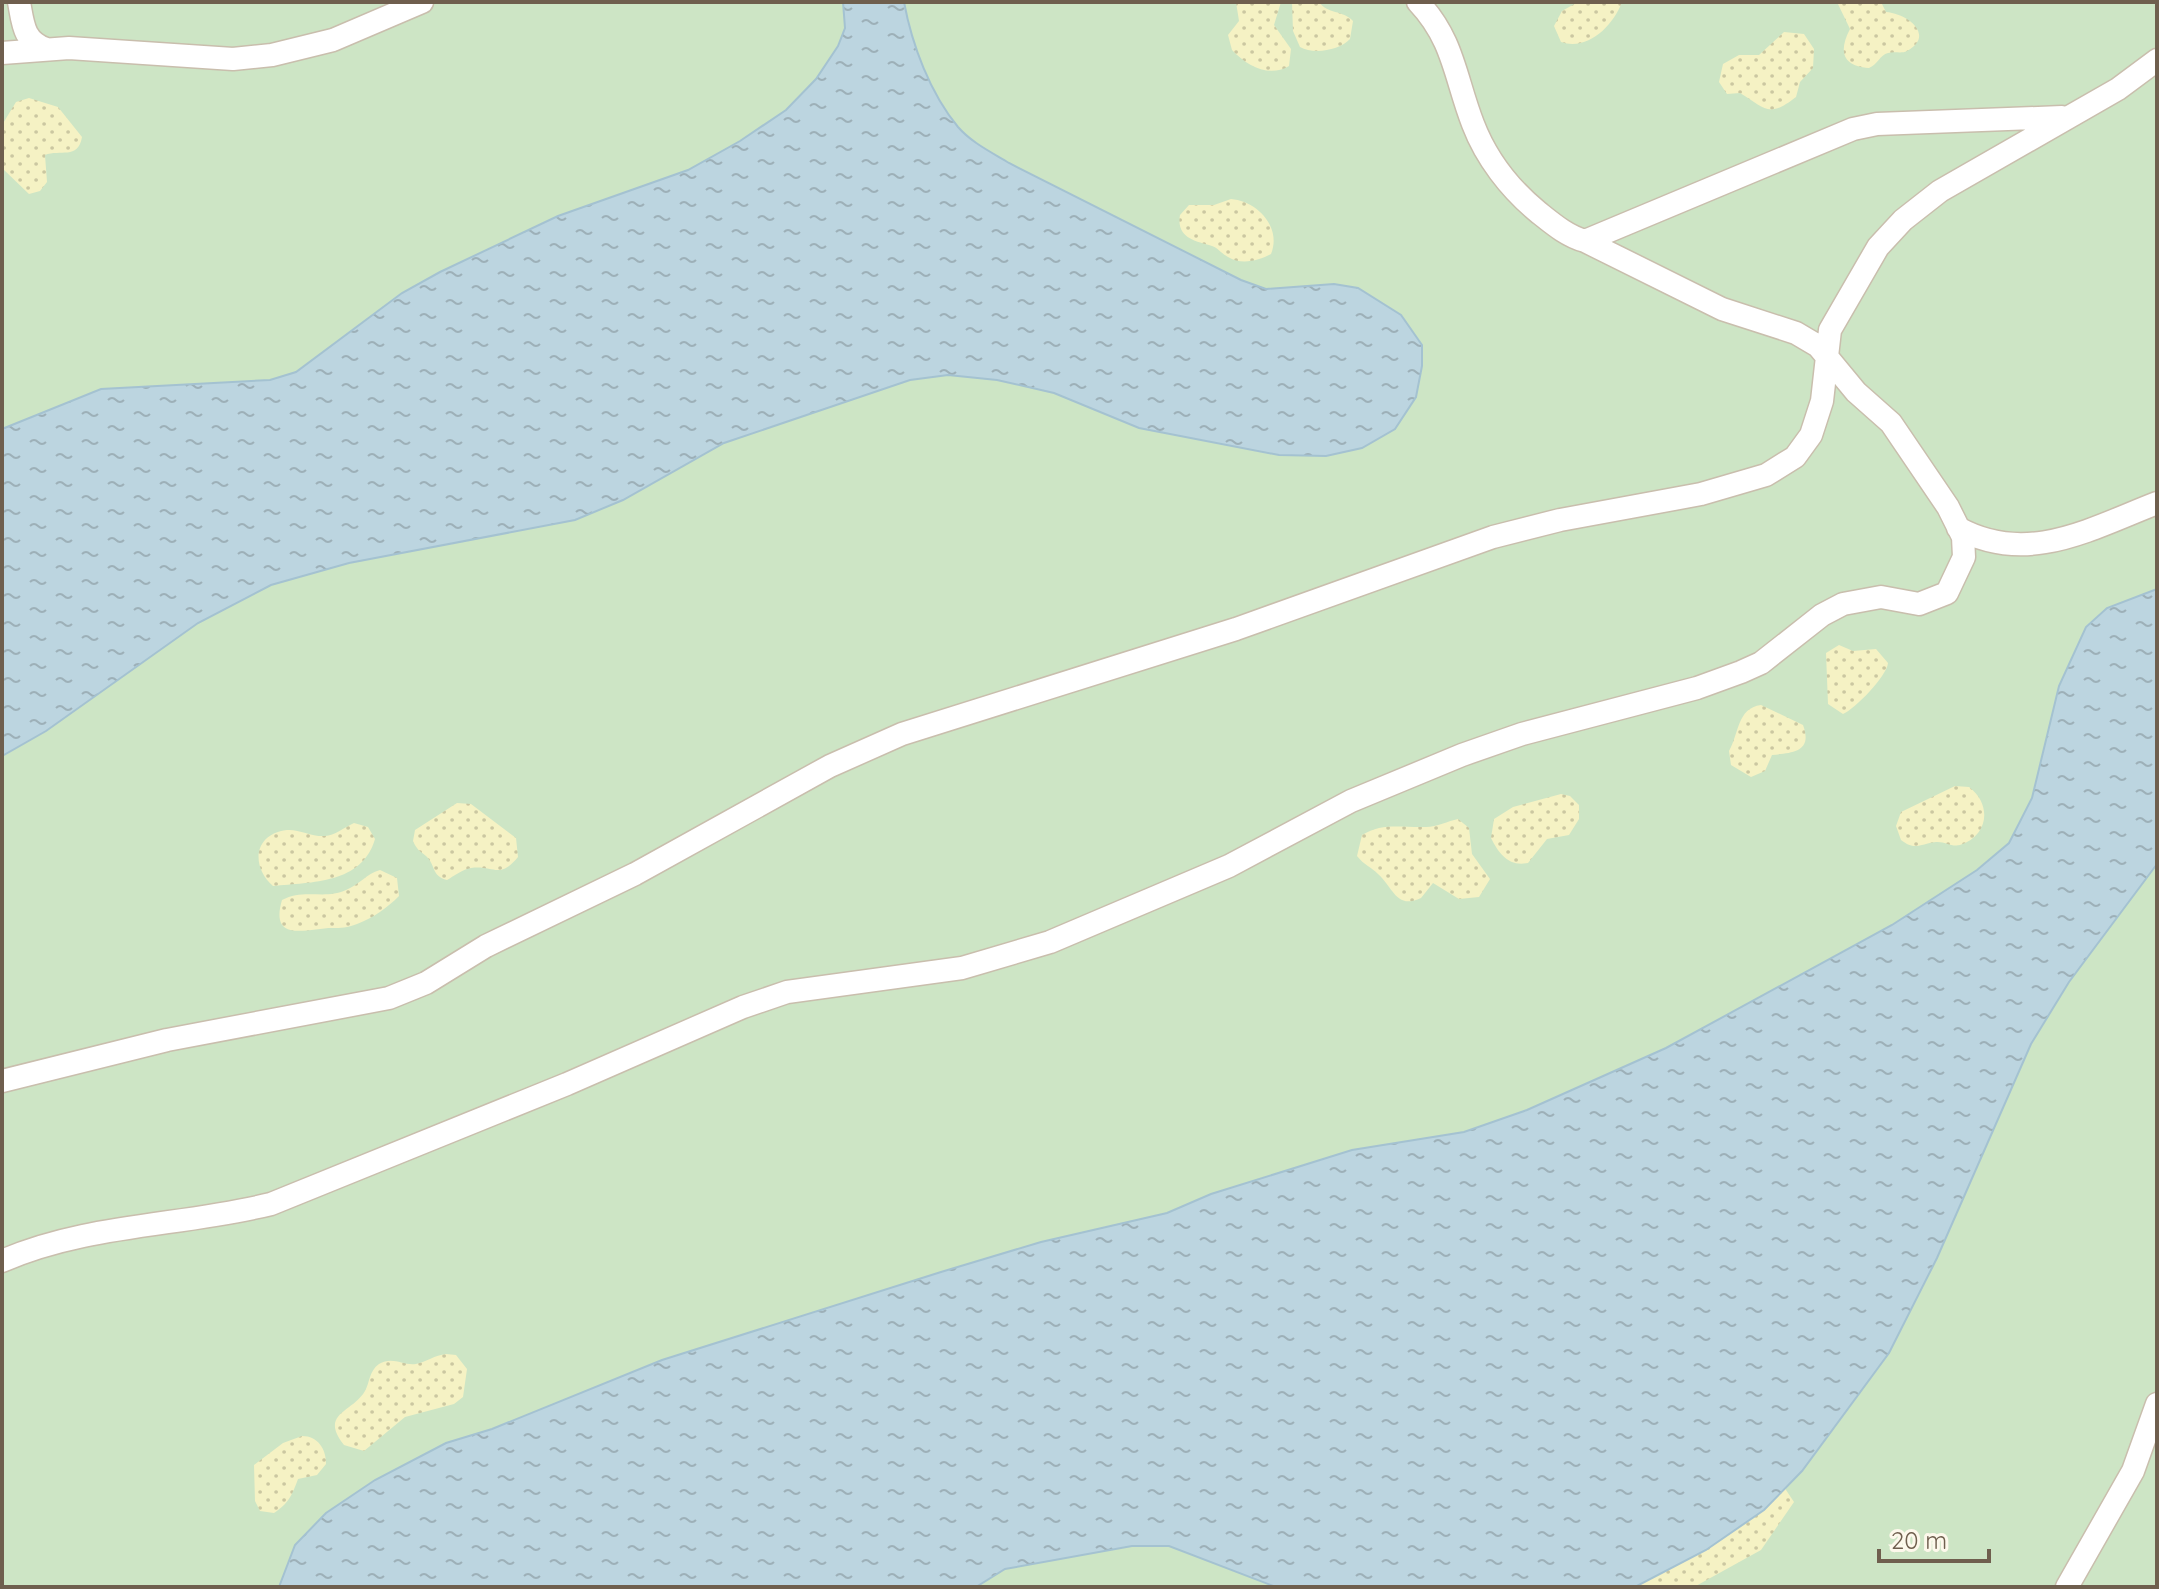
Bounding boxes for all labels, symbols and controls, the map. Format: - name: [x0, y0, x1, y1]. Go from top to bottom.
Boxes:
- scale bar: [1879, 1513, 1989, 1563]
- text: 20 m: [1891, 1525, 1947, 1555]

